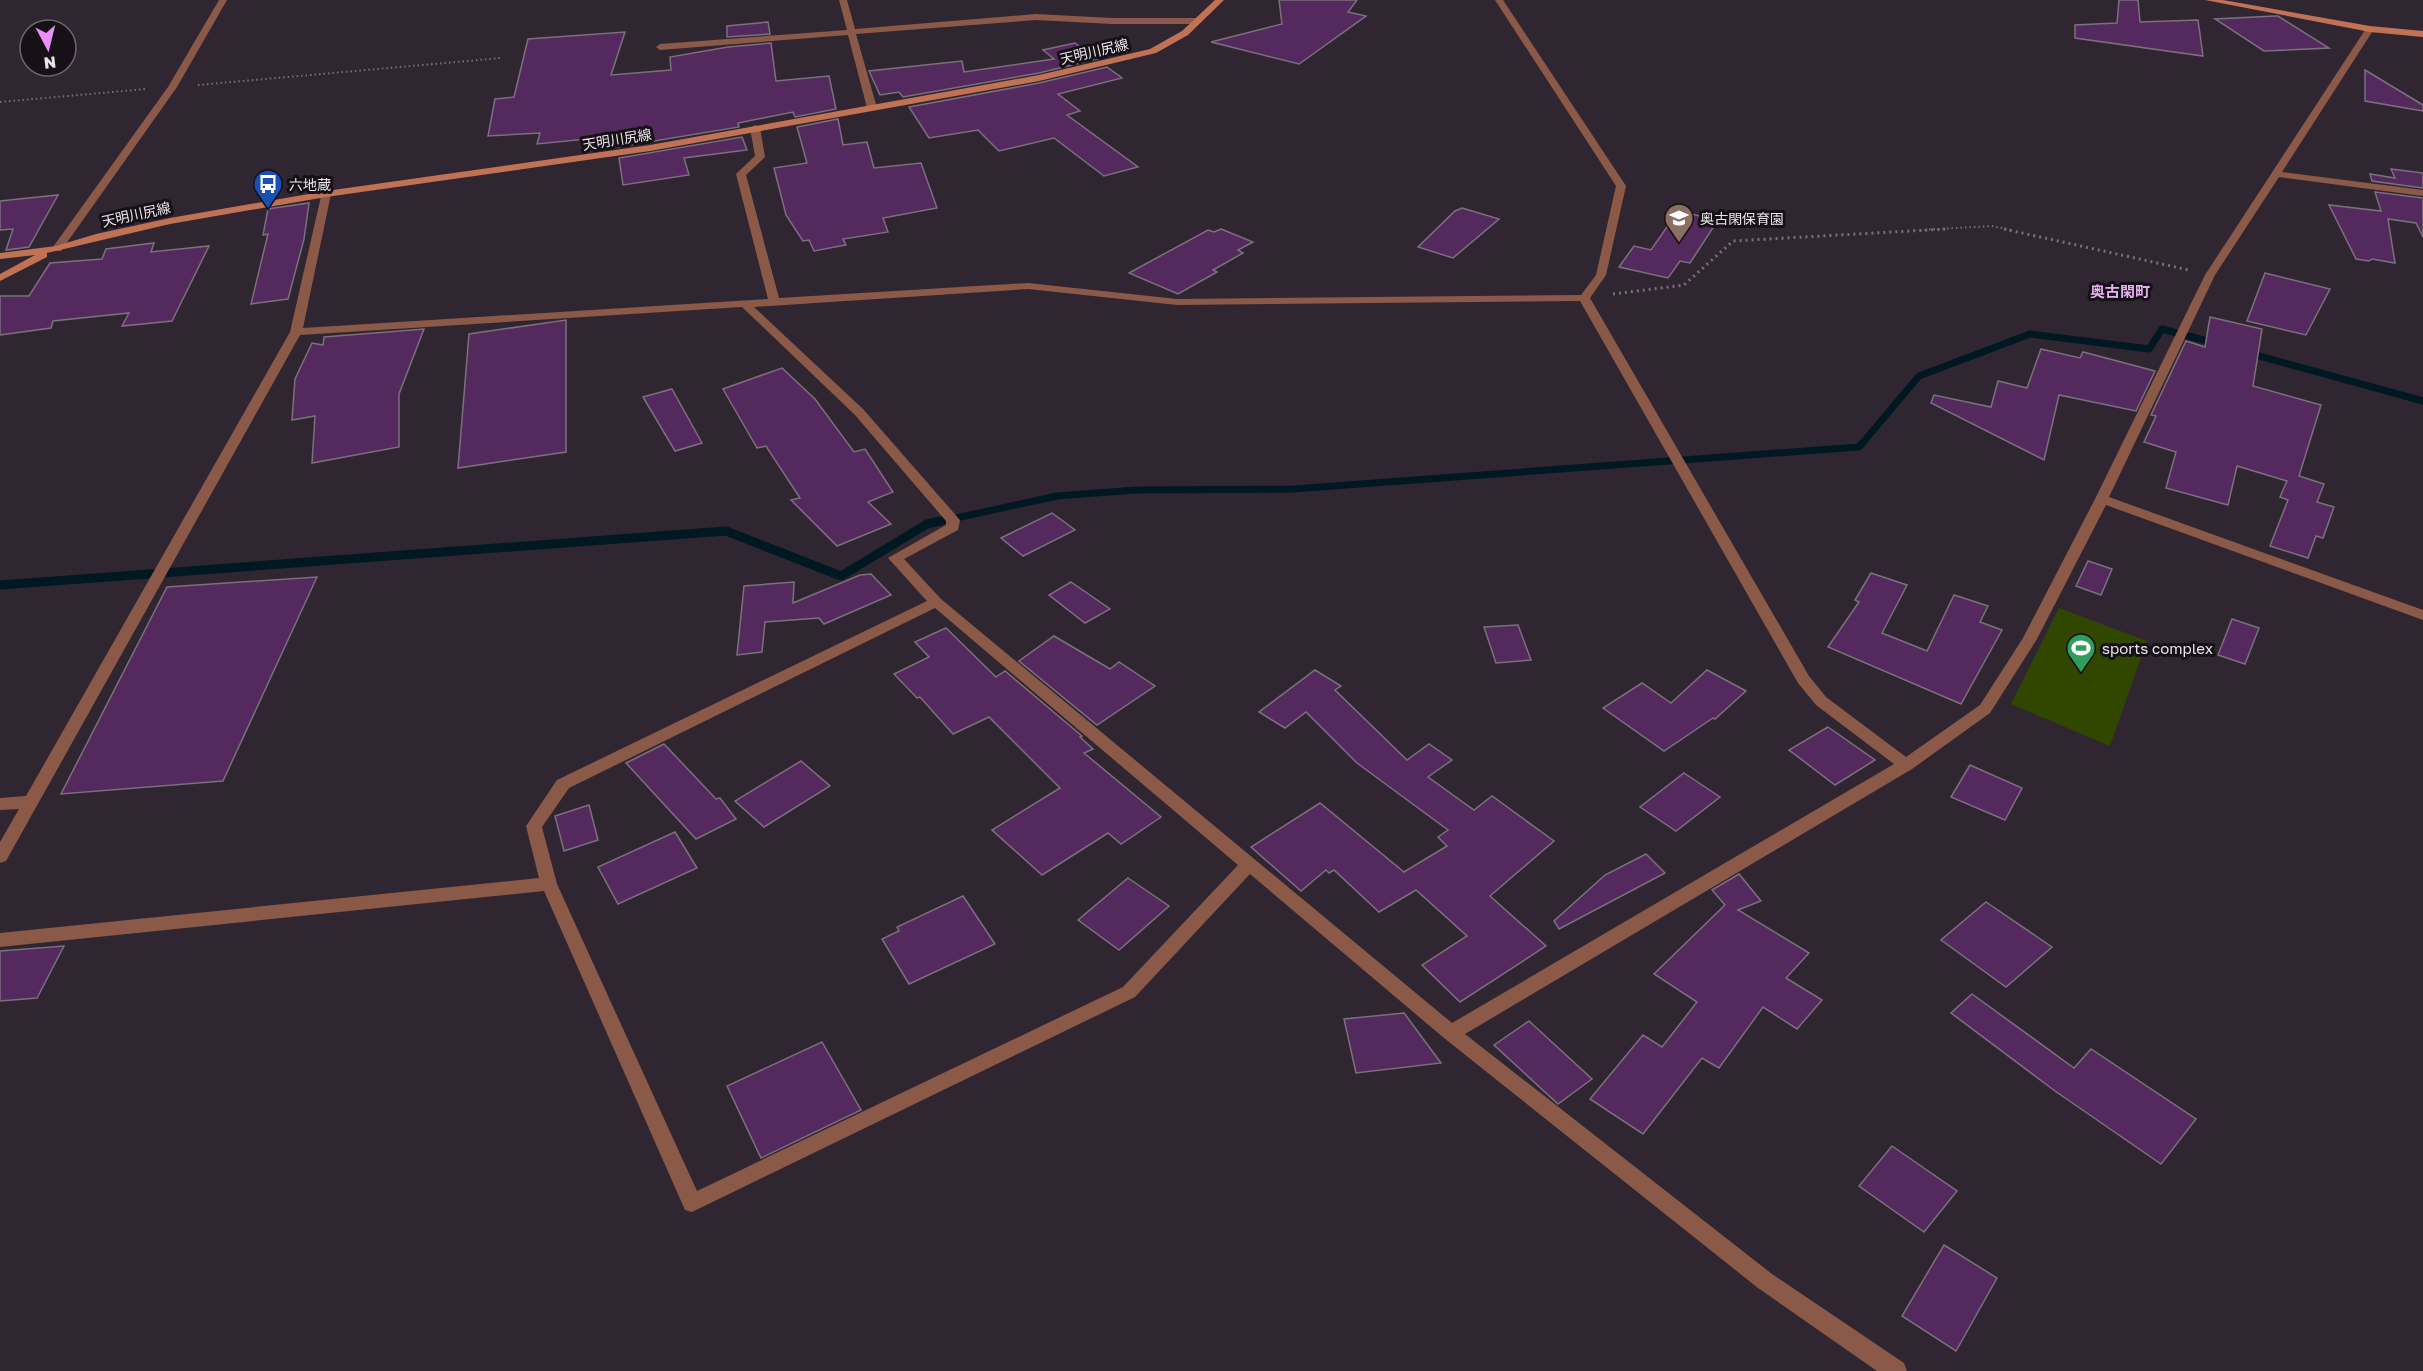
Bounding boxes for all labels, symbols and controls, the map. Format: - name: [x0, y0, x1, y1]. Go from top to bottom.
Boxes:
- north arrow: [18, 18, 78, 78]
- street label: 天明川尻線: [1058, 35, 1130, 67]
- text: N: [43, 52, 57, 74]
- street label: 天明川尻線: [581, 125, 653, 153]
- bus stop icon: 六地蔵: [252, 168, 284, 210]
- place label: 六地蔵: [289, 176, 331, 193]
- street label: 天明川尻線: [100, 198, 172, 230]
- school or university icon: 奥古閑保育園: [1663, 202, 1695, 244]
- place label: 奥古閑保育園: [1700, 210, 1784, 227]
- district label: 奥古閑町: [2090, 282, 2150, 300]
- sports icon: sports complex: [2065, 632, 2097, 674]
- place label: sports complex: [2102, 639, 2213, 657]

